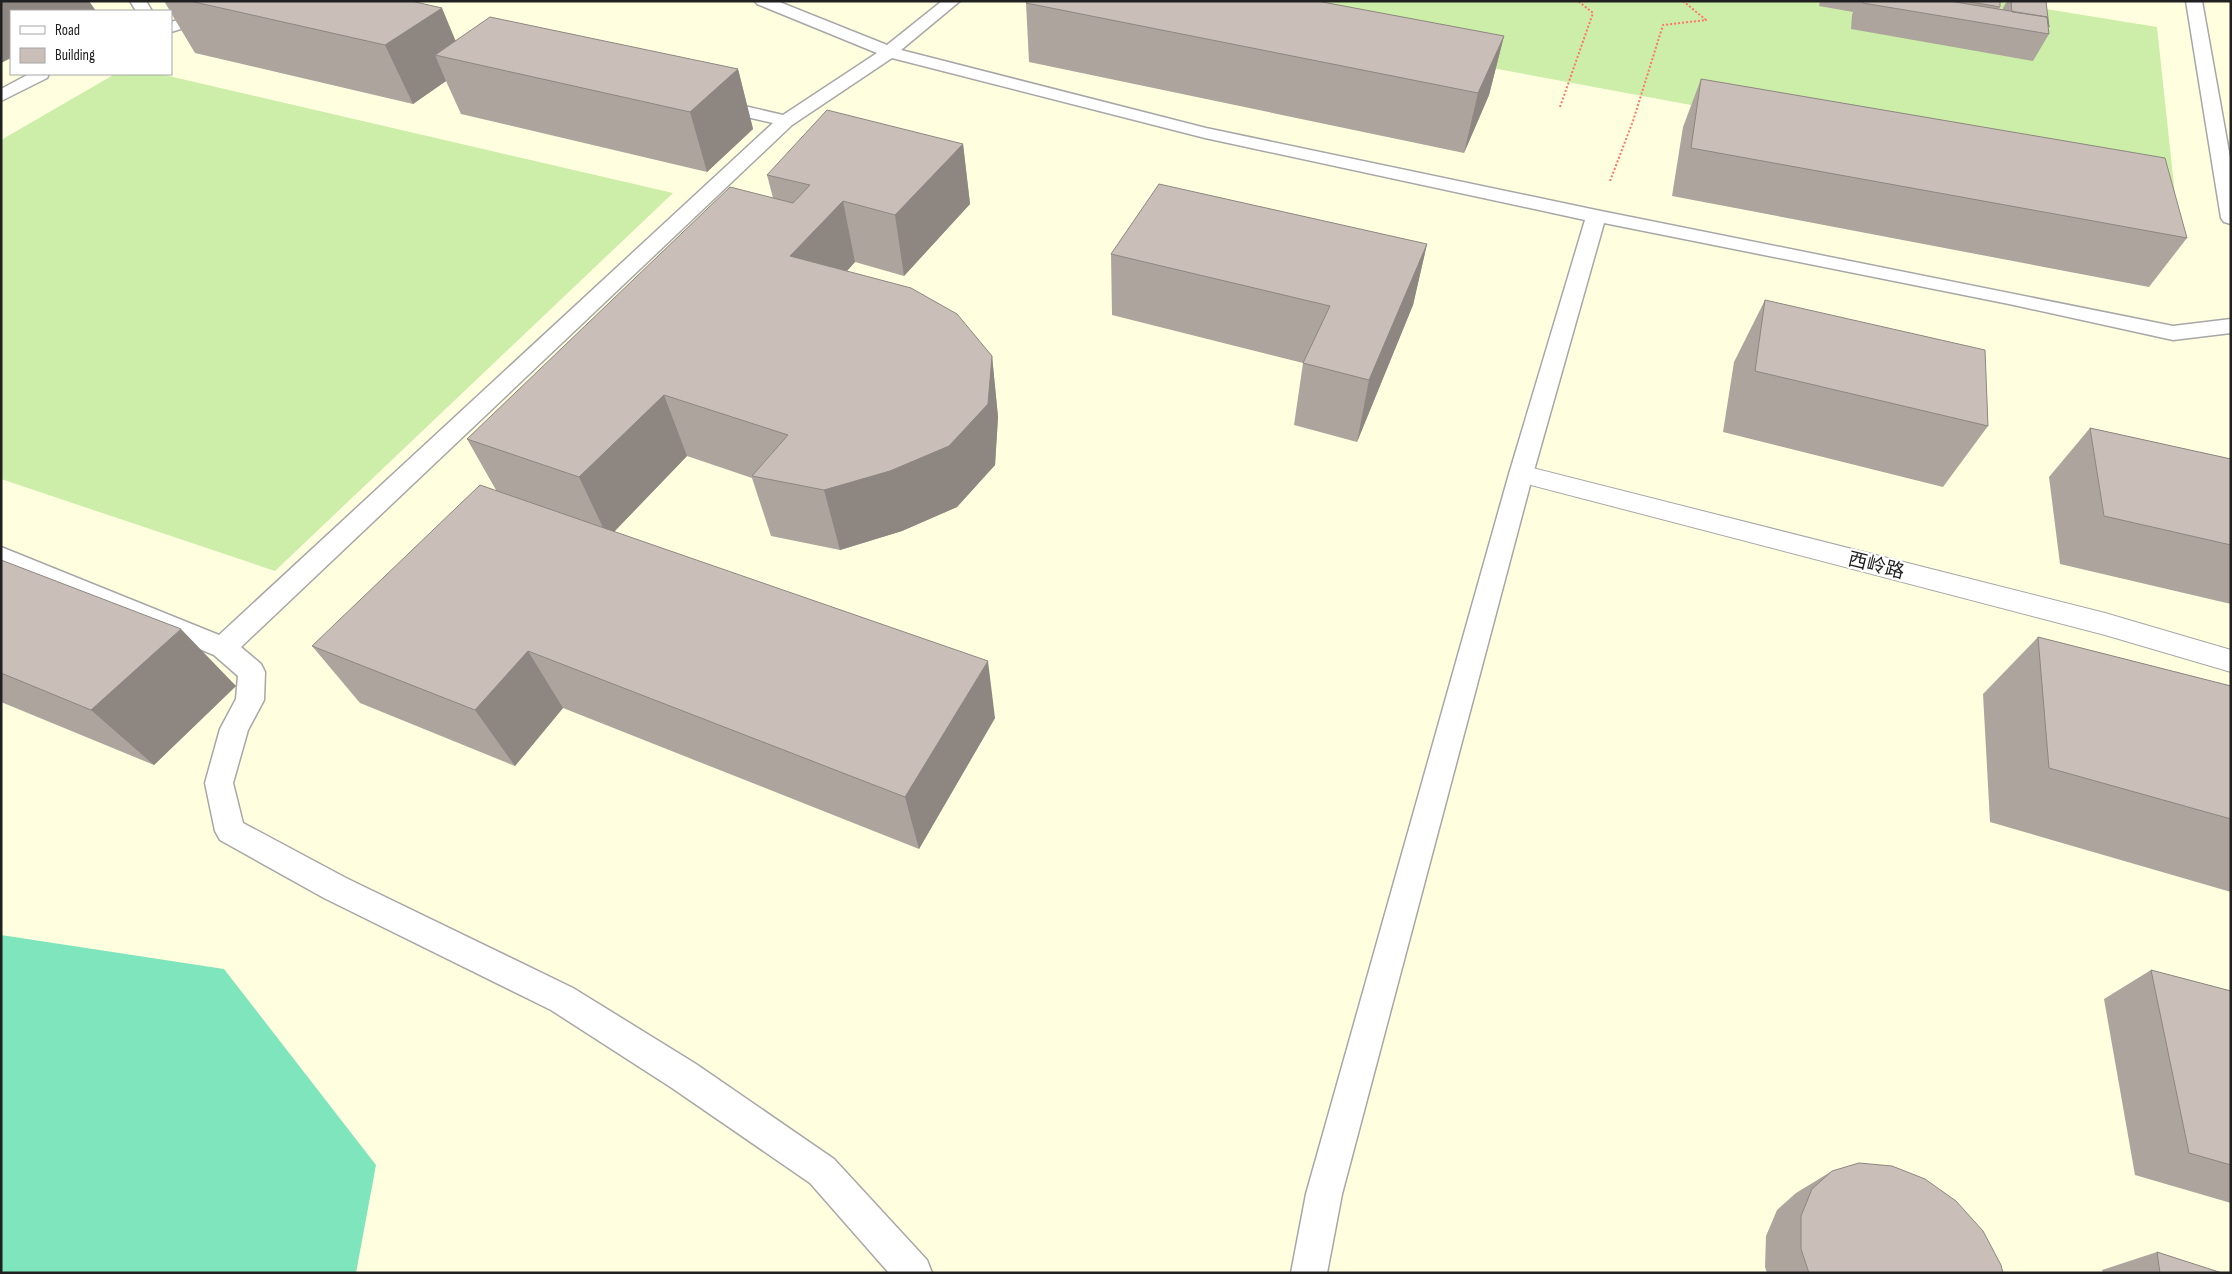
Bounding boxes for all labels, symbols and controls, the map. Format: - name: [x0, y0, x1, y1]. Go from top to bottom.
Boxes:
- legend: [10, 10, 172, 75]
- text: Road: [55, 21, 80, 40]
- text: Building: [55, 46, 95, 65]
- street label: 西岭路: [1846, 548, 1906, 584]

